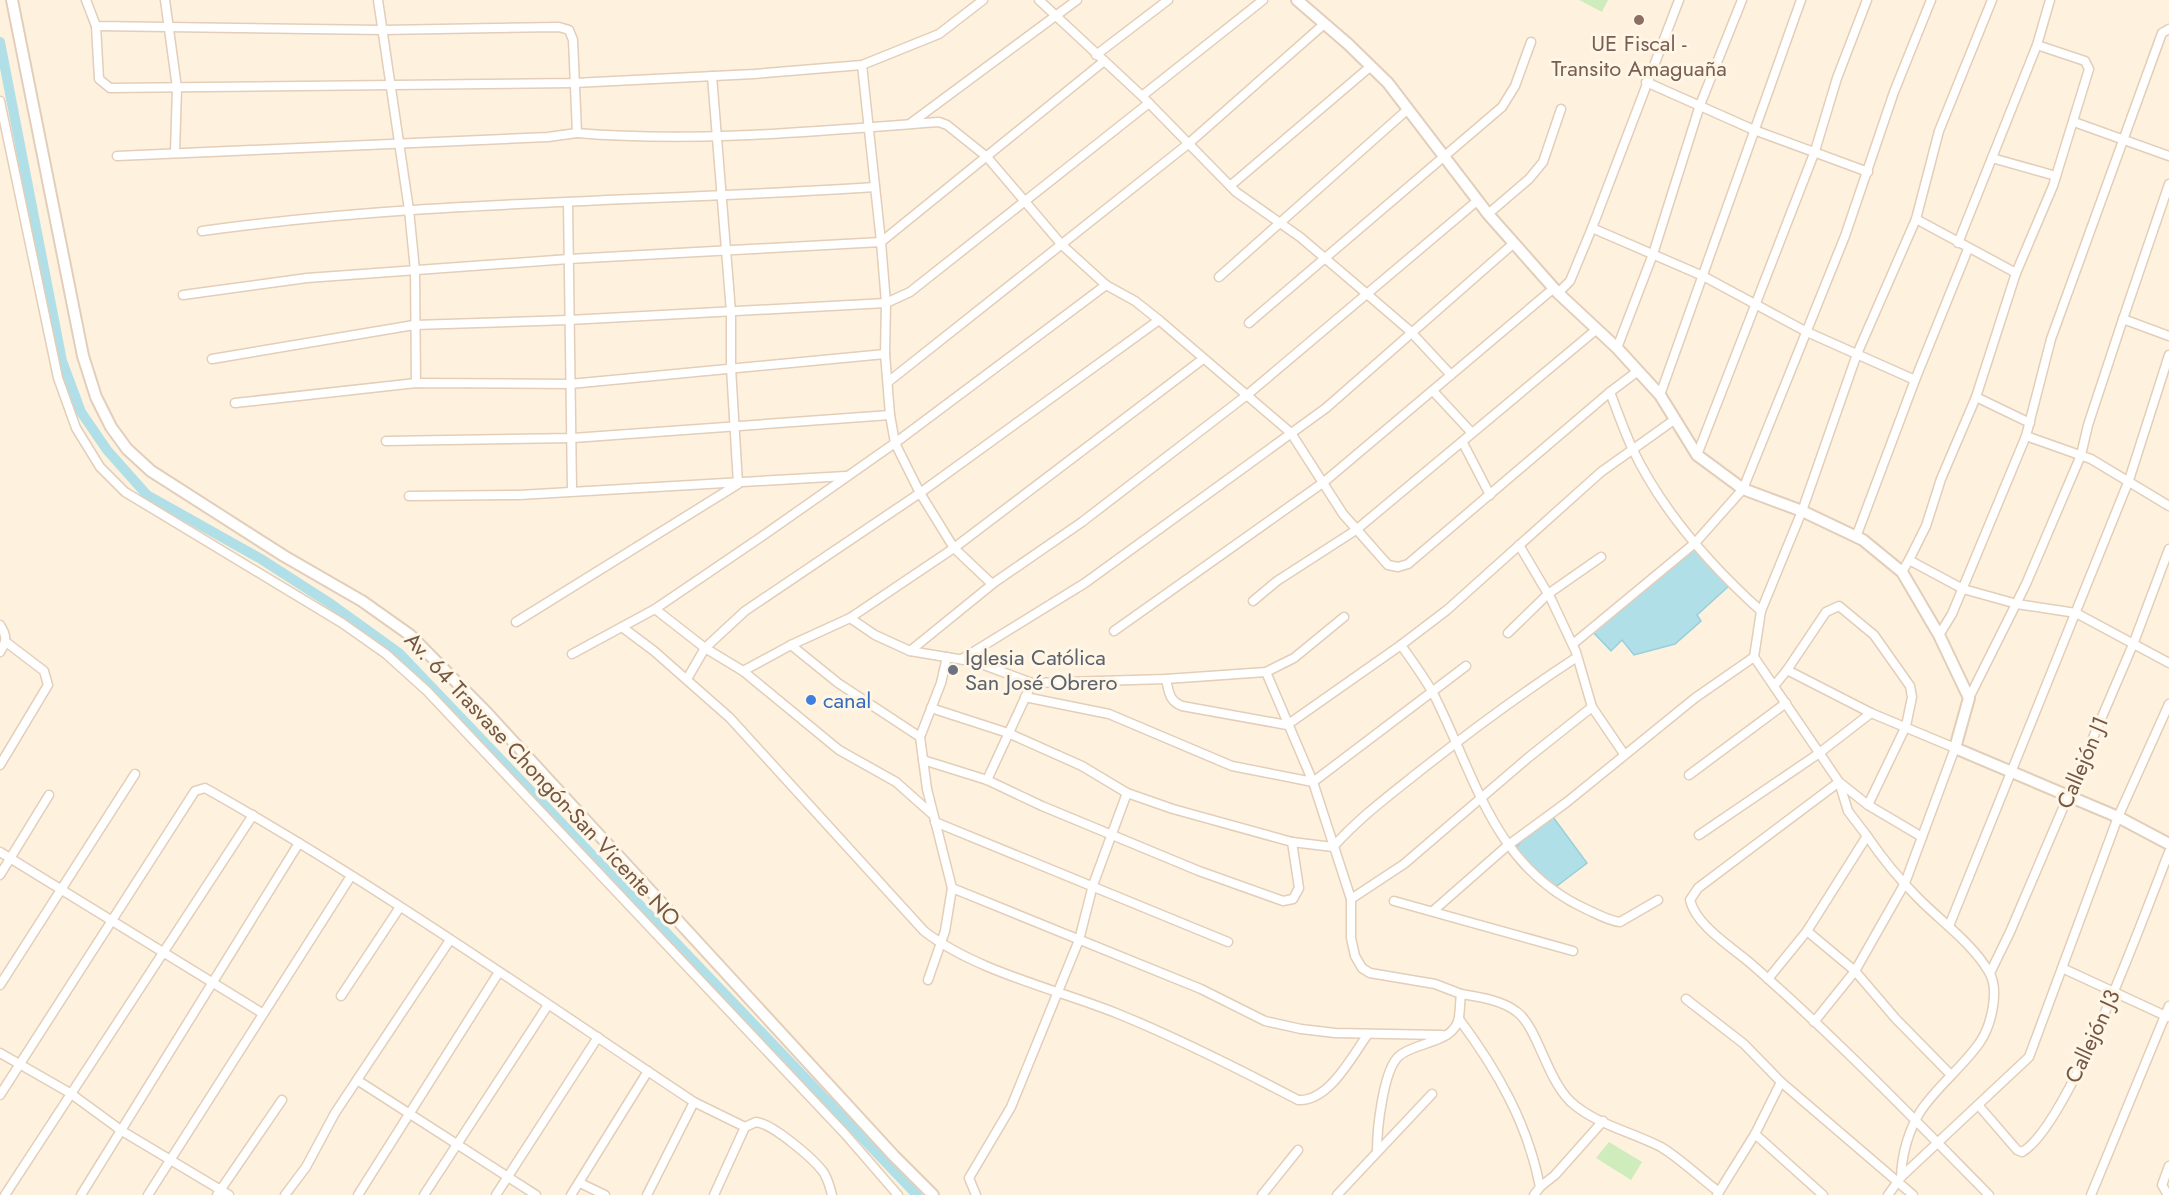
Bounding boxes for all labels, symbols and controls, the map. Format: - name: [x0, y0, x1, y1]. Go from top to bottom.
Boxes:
- marker: UE Fiscal - Transito Amaguaña: [1632, 13, 1646, 27]
- place label: UE Fiscal - Transito Amaguaña: [1551, 27, 1727, 84]
- street label: Av. 64 Trasvase Chongón-San Vicente NO: [397, 625, 689, 933]
- place label: Iglesia Católica San José Obrero: [965, 641, 1118, 698]
- marker: Iglesia Católica San José Obrero: [946, 663, 960, 677]
- place label: canal: [823, 684, 871, 716]
- marker: canal: [804, 693, 818, 707]
- street label: Callejón J1: [2048, 711, 2116, 813]
- street label: Callejón J3: [2056, 984, 2128, 1088]

